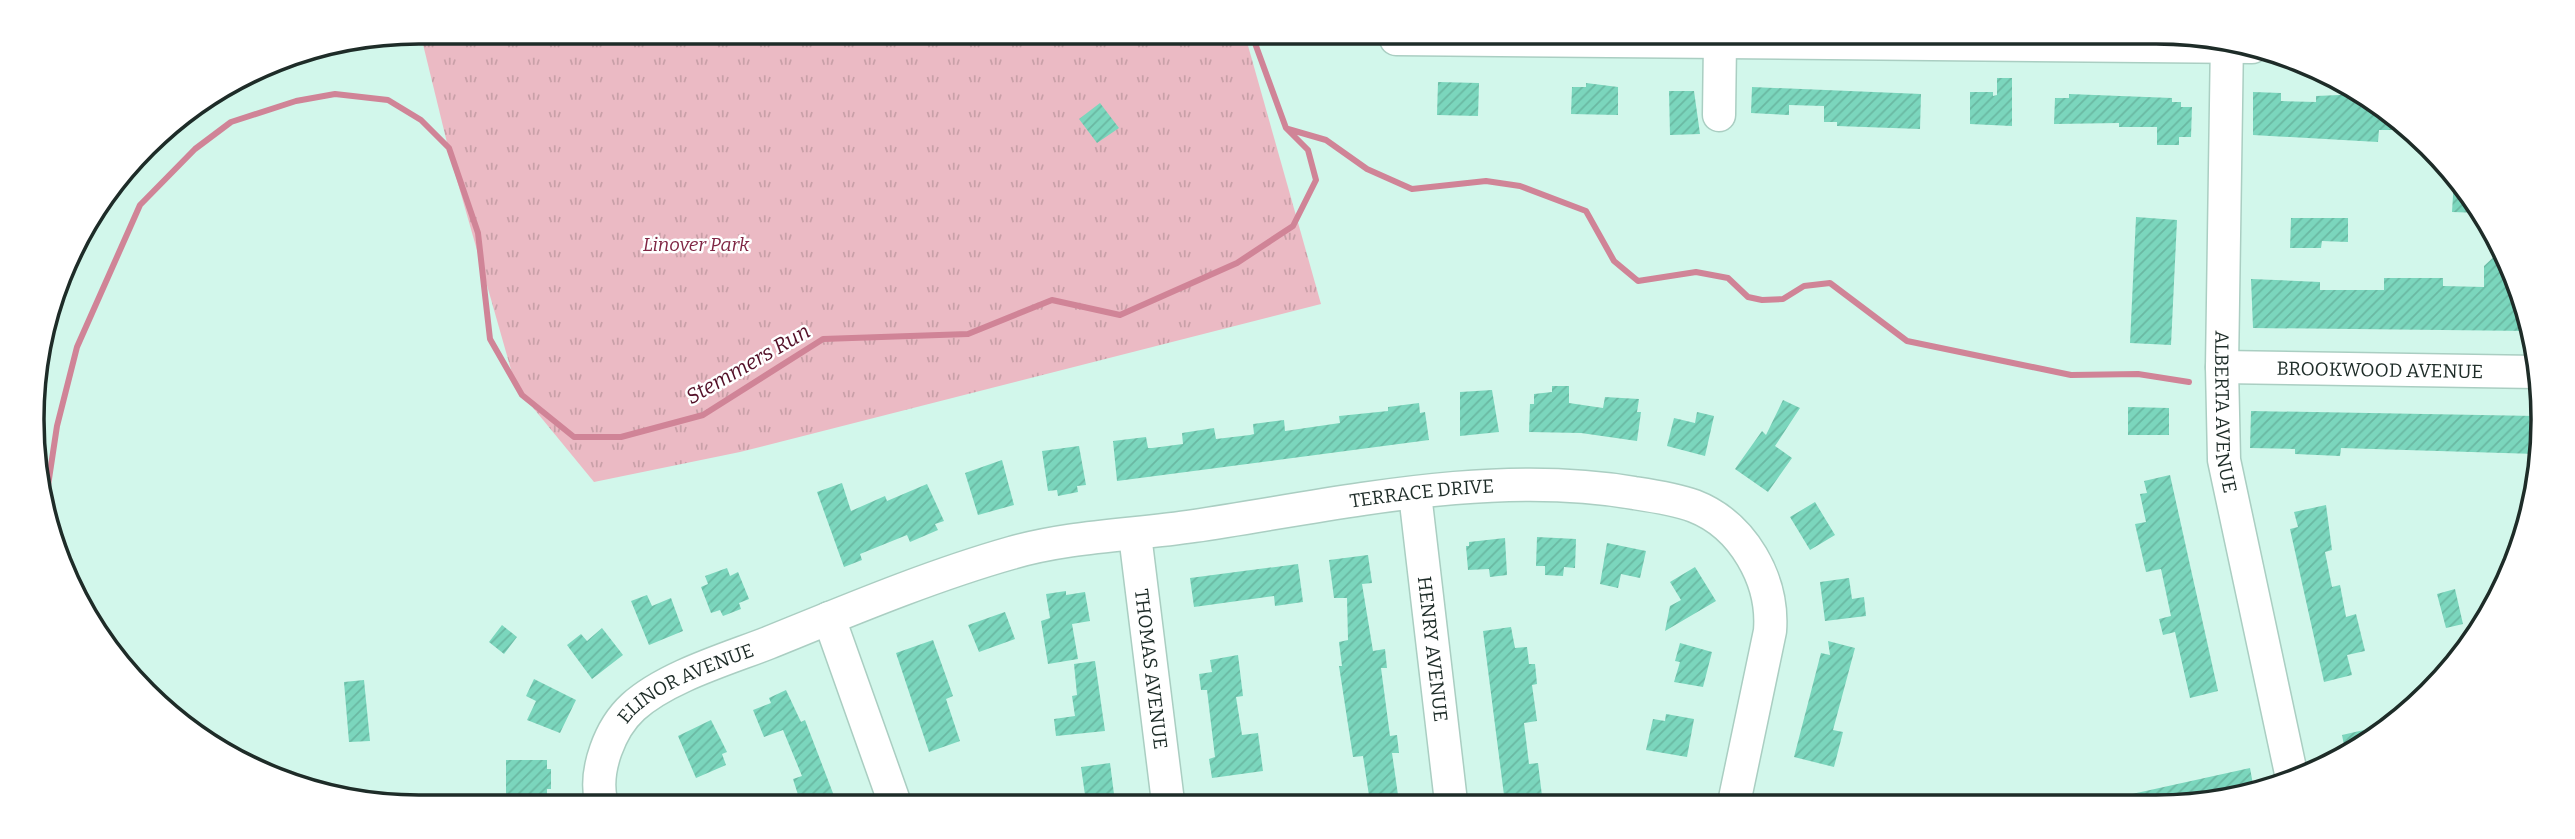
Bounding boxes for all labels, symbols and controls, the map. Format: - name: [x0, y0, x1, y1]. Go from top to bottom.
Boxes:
- park label: Linover Park: [643, 233, 750, 256]
- water label: Stemmers Run: [681, 318, 815, 410]
- street label: ALBERTA AVENUE: [2210, 330, 2242, 495]
- street label: BROOKWOOD AVENUE: [2276, 356, 2483, 383]
- street label: TERRACE DRIVE: [1348, 474, 1494, 512]
- street label: HENRY AVENUE: [1413, 575, 1453, 723]
- street label: THOMAS AVENUE: [1130, 587, 1173, 751]
- street label: ELINOR AVENUE: [612, 638, 757, 728]

